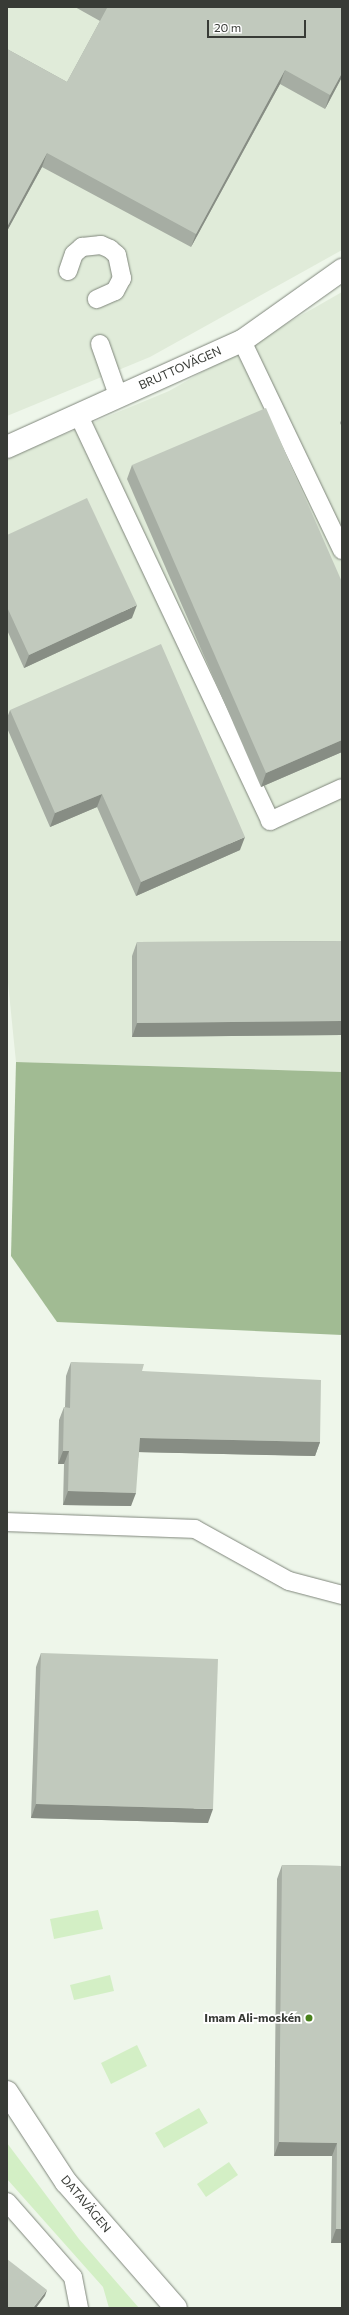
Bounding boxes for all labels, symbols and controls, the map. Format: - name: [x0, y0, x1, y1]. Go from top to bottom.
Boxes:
- scale bar: [209, 12, 308, 38]
- text: 20 m: [214, 20, 241, 34]
- street label: BRUTTOVÄGEN: [136, 343, 224, 393]
- place label: Imam Ali-moskén: [204, 2011, 301, 2025]
- marker: Imam Ali-moskén: [304, 2013, 314, 2023]
- street label: DATAVÄGEN: [58, 2173, 114, 2235]

